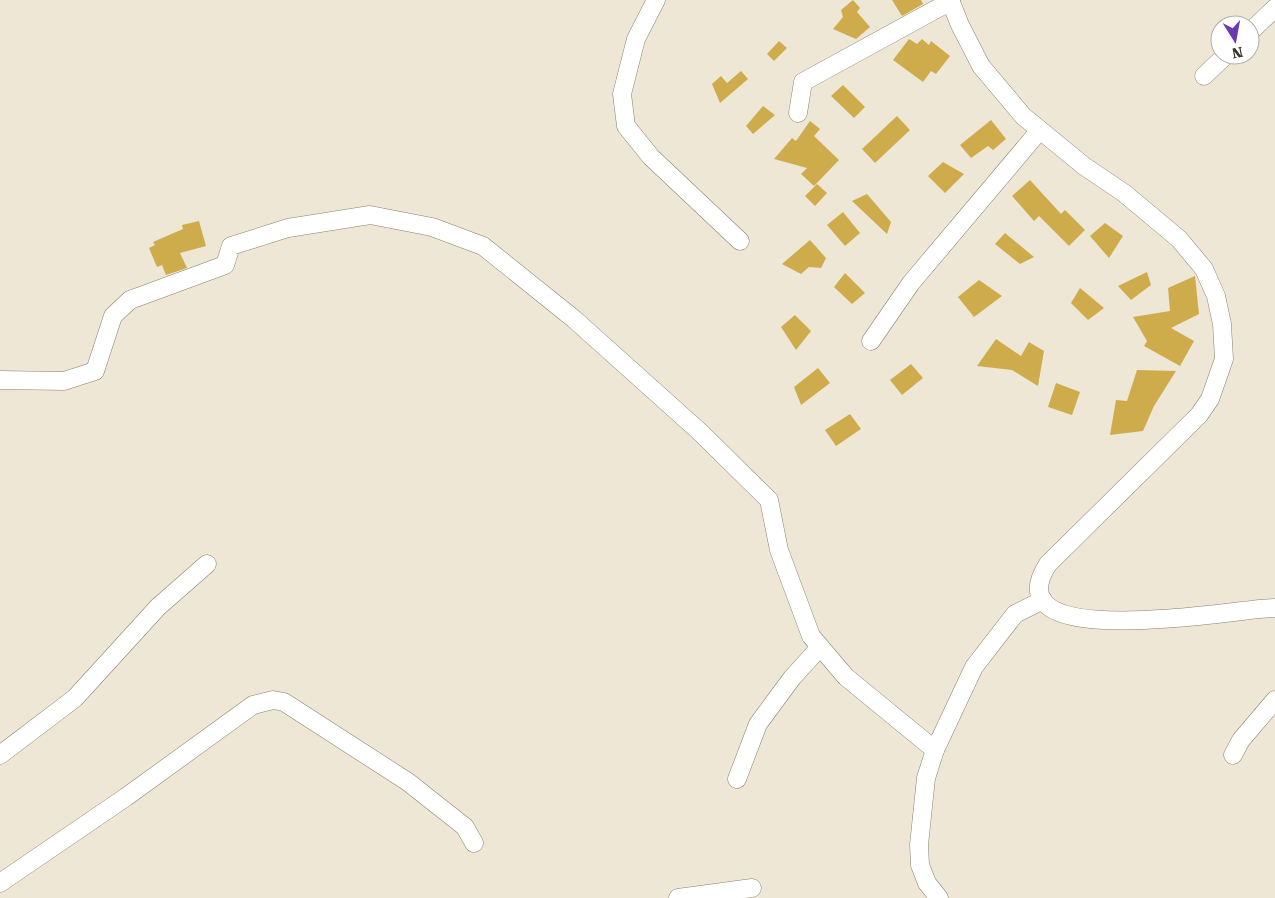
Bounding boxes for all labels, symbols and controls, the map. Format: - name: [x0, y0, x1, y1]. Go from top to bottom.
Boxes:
- north arrow: [1210, 15, 1260, 65]
- text: N: [1230, 44, 1244, 62]

